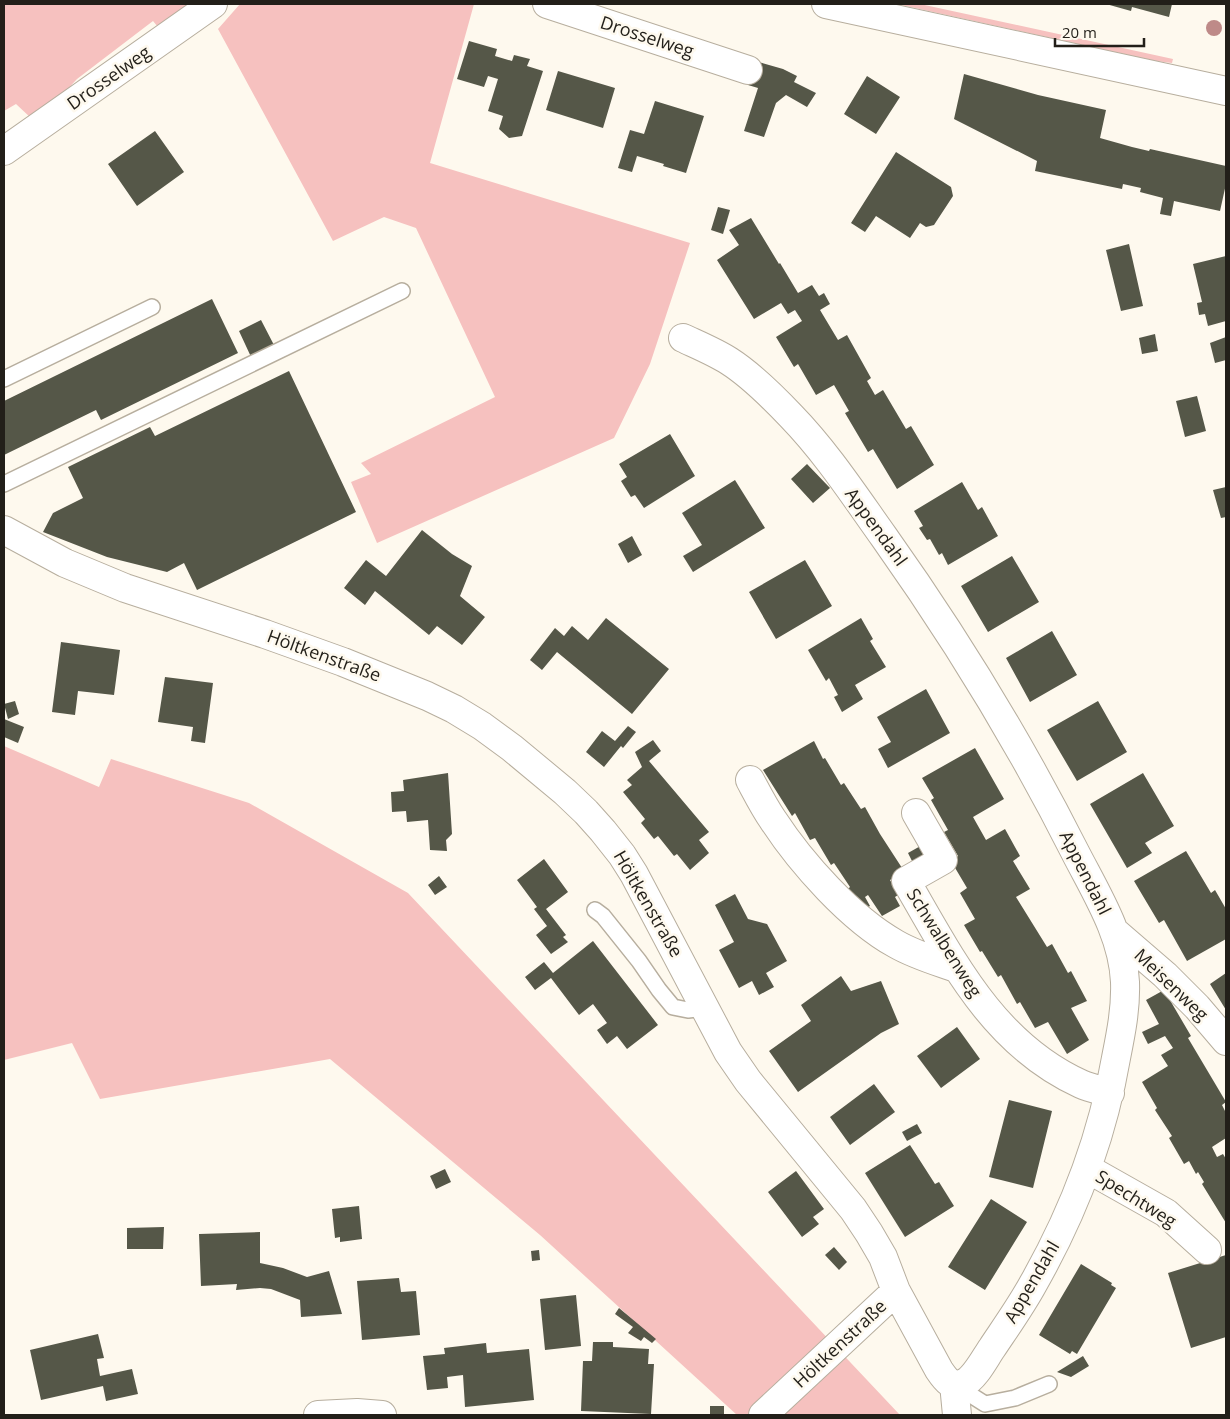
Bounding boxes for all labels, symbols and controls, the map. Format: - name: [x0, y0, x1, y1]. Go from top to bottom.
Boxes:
- street label: Drosselweg: [598, 10, 697, 62]
- scale bar: [1055, 15, 1144, 47]
- text: 20 m: [1062, 22, 1097, 42]
- street label: Drosselweg: [62, 39, 155, 115]
- street label: Appendahl: [840, 482, 913, 570]
- street label: Höltkenstraße: [264, 623, 385, 687]
- street label: Appendahl: [1055, 826, 1117, 919]
- street label: Höltkenstraße: [609, 846, 689, 961]
- street label: Schwalbenweg: [902, 884, 988, 1002]
- street label: Meisenweg: [1129, 943, 1214, 1026]
- street label: Spechtweg: [1092, 1164, 1182, 1233]
- street label: Appendahl: [998, 1236, 1064, 1327]
- street label: Höltkenstraße: [787, 1294, 891, 1393]

